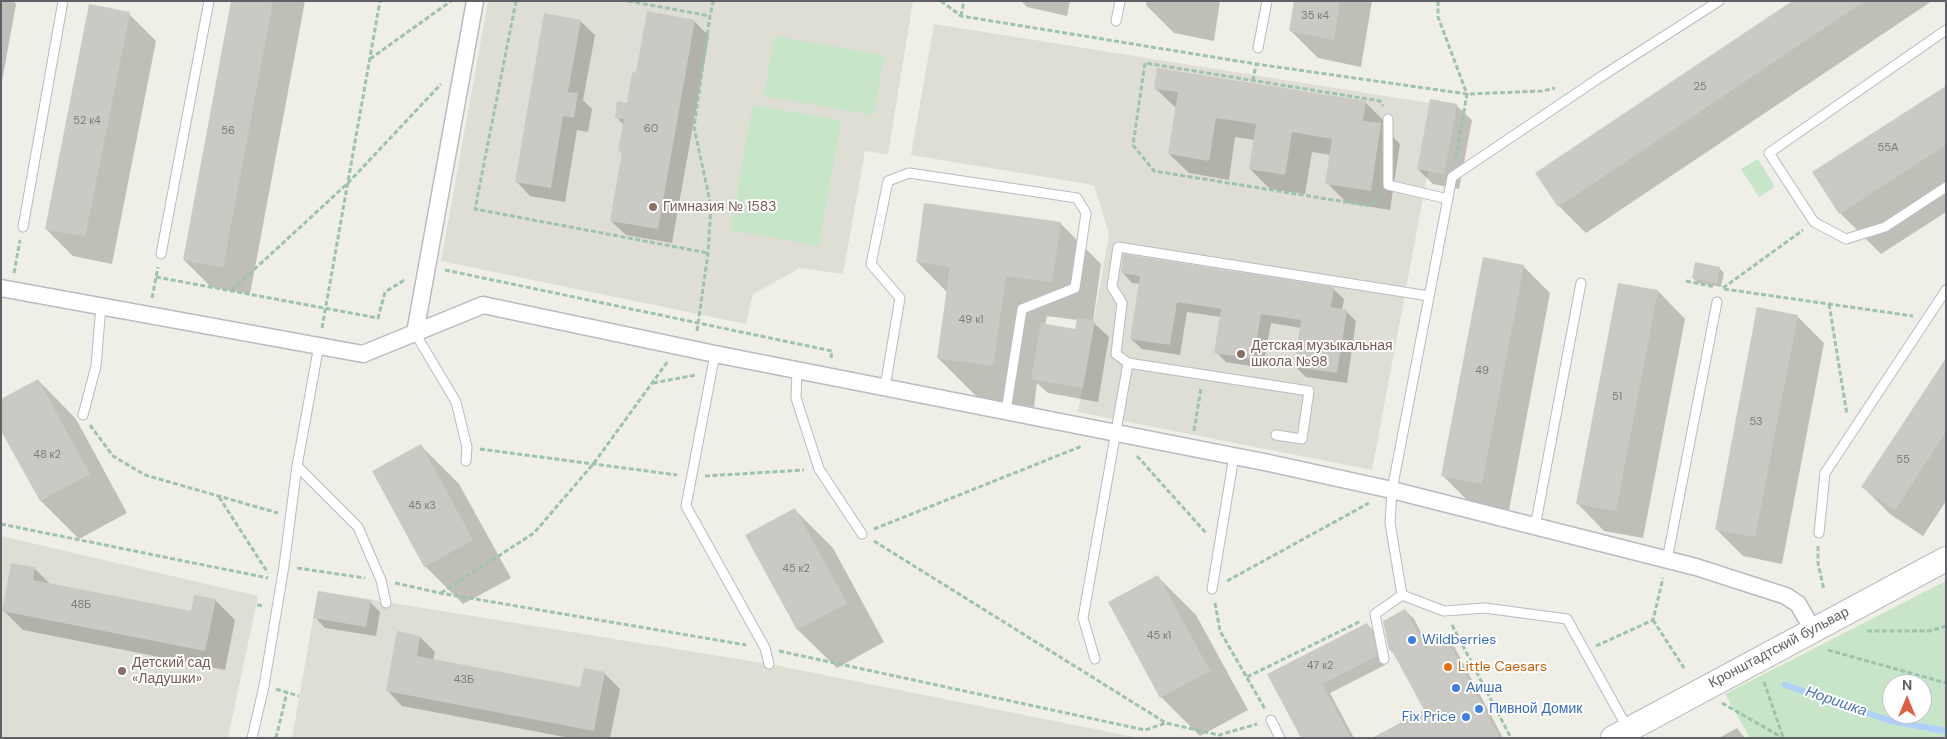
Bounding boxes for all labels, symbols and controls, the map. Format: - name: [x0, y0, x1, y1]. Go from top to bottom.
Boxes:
- house number: 35 к4: [1301, 9, 1329, 23]
- house number: 25: [1693, 80, 1707, 94]
- house number: 52 к4: [73, 114, 101, 128]
- house number: 60: [644, 122, 658, 136]
- house number: 56: [221, 124, 235, 138]
- house number: 55А: [1878, 141, 1898, 155]
- place label: Гимназия № 1583: [663, 199, 777, 215]
- marker: Гимназия № 1583: [647, 201, 659, 213]
- house number: 49 к1: [959, 313, 983, 327]
- place label: Детская музыкальная школа №98: [1251, 338, 1393, 371]
- marker: Детская музыкальная школа №98: [1235, 348, 1247, 360]
- house number: 49: [1475, 364, 1489, 378]
- house number: 51: [1612, 390, 1622, 404]
- house number: 53: [1749, 415, 1763, 429]
- house number: 48 к2: [33, 448, 61, 462]
- house number: 55: [1896, 453, 1910, 467]
- house number: 45 к3: [408, 499, 436, 513]
- house number: 45 к2: [782, 562, 810, 576]
- house number: 48Б: [71, 598, 91, 612]
- street label: Кронштадтский бульвар: [1706, 604, 1852, 692]
- house number: 45 к1: [1147, 629, 1171, 643]
- place label: Wildberries: [1422, 632, 1496, 648]
- marker: Wildberries: [1406, 634, 1418, 646]
- place label: Детский сад «Ладушки»: [132, 655, 211, 688]
- house number: 47 к2: [1307, 659, 1333, 673]
- place label: Little Caesars: [1458, 659, 1547, 675]
- marker: Little Caesars: [1442, 661, 1454, 673]
- marker: Детский сад «Ладушки»: [116, 665, 128, 677]
- house number: 43Б: [454, 673, 474, 687]
- north arrow: [1882, 674, 1932, 724]
- text: N: [1902, 676, 1912, 694]
- place label: Аиша: [1466, 680, 1502, 696]
- marker: Аиша: [1450, 682, 1462, 694]
- water label: Норишка: [1803, 683, 1869, 721]
- place label: Пивной Домик: [1489, 701, 1582, 717]
- marker: Пивной Домик: [1473, 703, 1485, 715]
- place label: Fix Price: [1402, 709, 1456, 725]
- marker: Fix Price: [1460, 711, 1472, 723]

